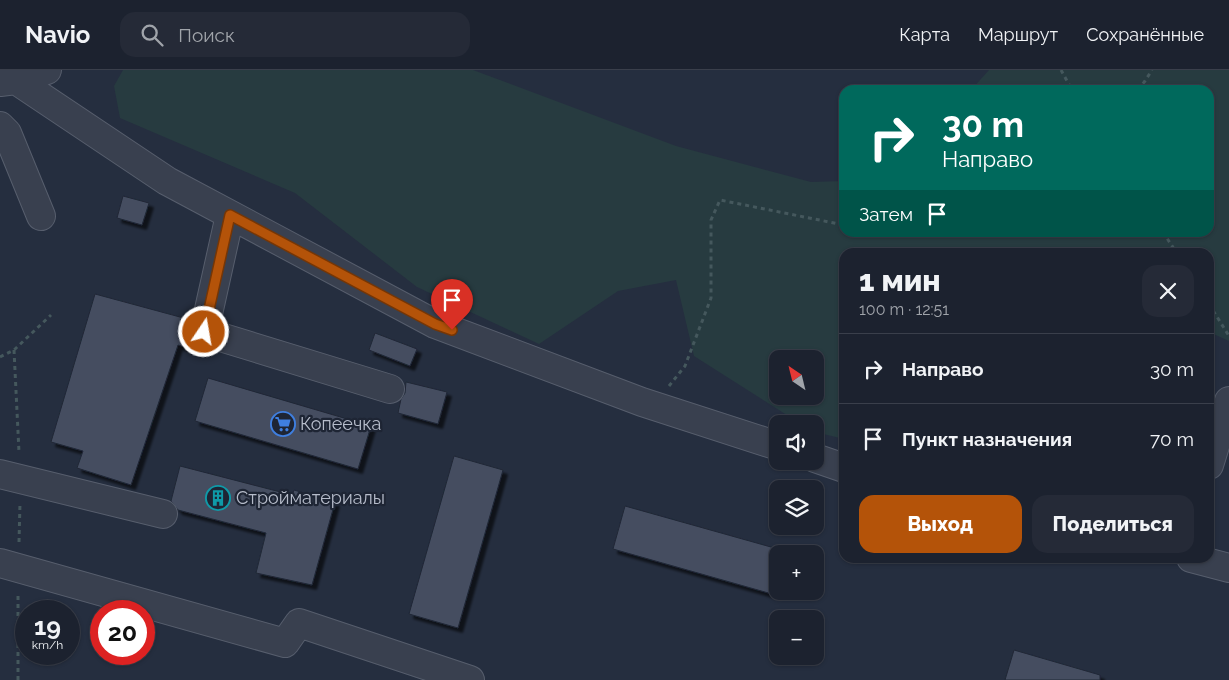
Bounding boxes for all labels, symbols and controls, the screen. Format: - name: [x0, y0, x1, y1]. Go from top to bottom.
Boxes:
- search box: [120, 12, 470, 57]
- text: Navio: [25, 20, 90, 49]
- icon: search: [138, 21, 166, 49]
- text: Поиск: [178, 24, 235, 46]
- text: Карта: [899, 24, 950, 45]
- text: Маршрут: [978, 24, 1058, 45]
- text: Сохранённые: [1086, 24, 1204, 45]
- text: 30 m: [942, 104, 1024, 145]
- icon: right: [859, 105, 924, 170]
- text: Направо: [942, 146, 1033, 172]
- icon: arrive: [923, 200, 951, 228]
- text: Затем: [859, 203, 913, 225]
- text: 1 мин: [859, 263, 941, 298]
- button: close: [1142, 265, 1194, 317]
- pin: [431, 279, 473, 330]
- icon: arrive: [438, 286, 466, 314]
- text: 100 m · 12:51: [859, 300, 949, 319]
- position arrow: [177, 305, 229, 357]
- north arrow: [769, 350, 824, 405]
- map controls: [769, 350, 824, 665]
- icon: right: [859, 355, 887, 383]
- text: Направо: [902, 358, 983, 380]
- text: 30 m: [1150, 358, 1194, 380]
- supermarket icon: Копеечка: [270, 411, 296, 437]
- place label: Копеечка: [300, 413, 381, 434]
- button: sound: [769, 415, 824, 470]
- icon: arrive: [859, 425, 887, 453]
- text: Пункт назначения: [902, 428, 1072, 450]
- text: 70 m: [1150, 428, 1194, 450]
- button: layers: [769, 480, 824, 535]
- building icon: Стройматериалы: [205, 485, 231, 511]
- place label: Стройматериалы: [236, 487, 385, 508]
- button: Выход: [859, 495, 1022, 553]
- button: Поделиться: [1032, 495, 1194, 553]
- button: +: [769, 545, 824, 600]
- speed limit sign: 20: [90, 600, 155, 665]
- button: −: [769, 610, 824, 665]
- text: 19: [34, 611, 61, 641]
- text: km/h: [32, 638, 63, 652]

